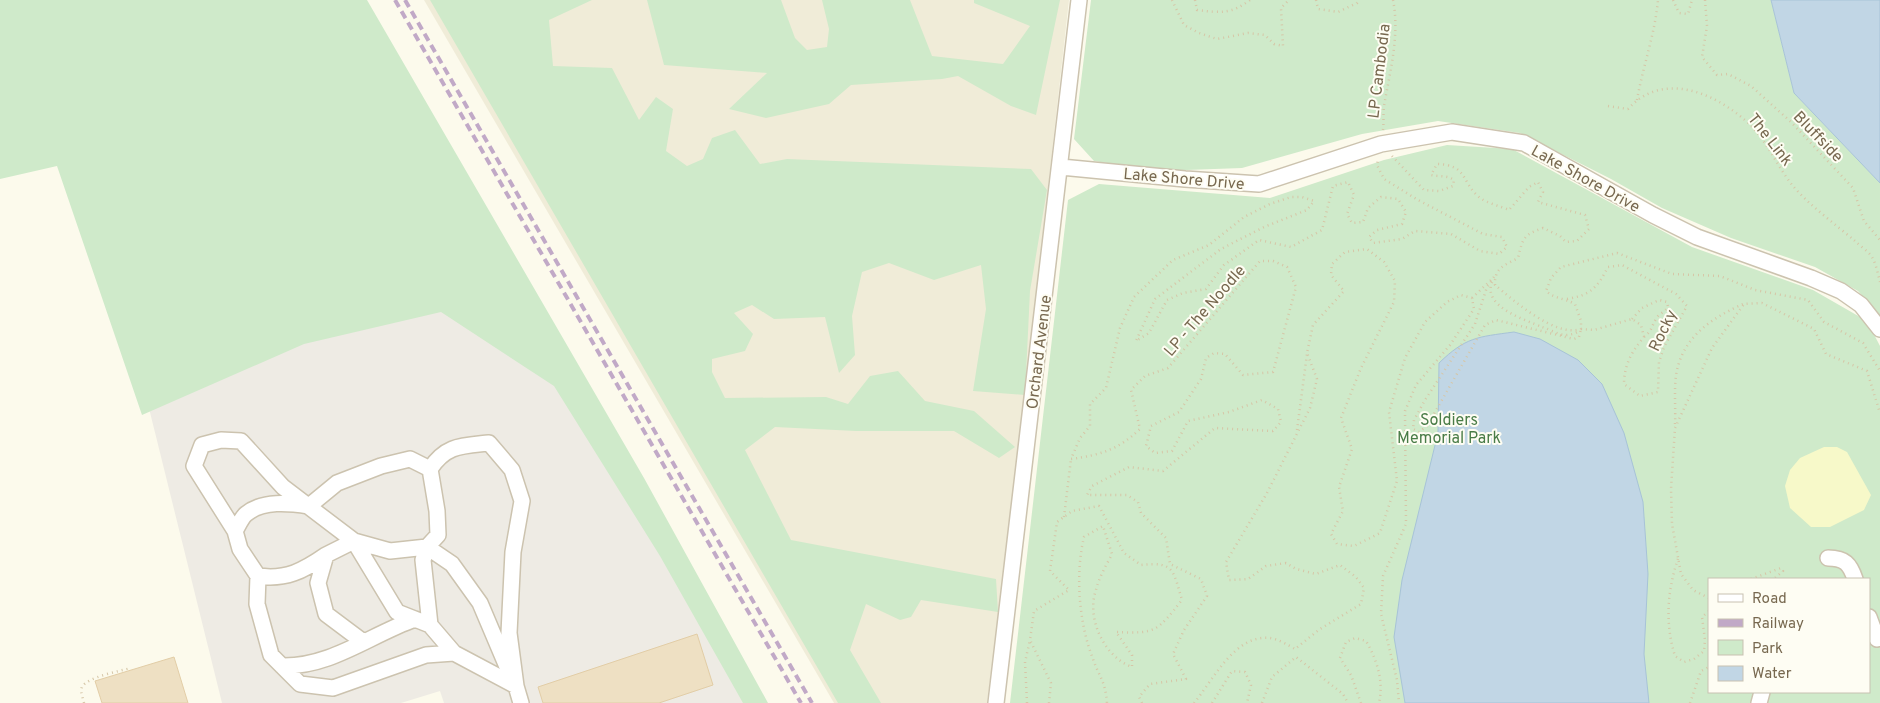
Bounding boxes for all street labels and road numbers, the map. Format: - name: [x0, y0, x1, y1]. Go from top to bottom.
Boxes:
- street label: LP Cambodia: [1364, 23, 1396, 120]
- street label: Bluffside: [1788, 108, 1847, 167]
- street label: The Link: [1743, 110, 1796, 171]
- street label: Lake Shore Drive: [1527, 142, 1643, 218]
- street label: Lake Shore Drive: [1122, 165, 1245, 195]
- street label: LP - The Noodle: [1160, 261, 1251, 361]
- street label: Orchard Avenue: [1023, 294, 1057, 410]
- street label: Rocky: [1645, 307, 1682, 355]

